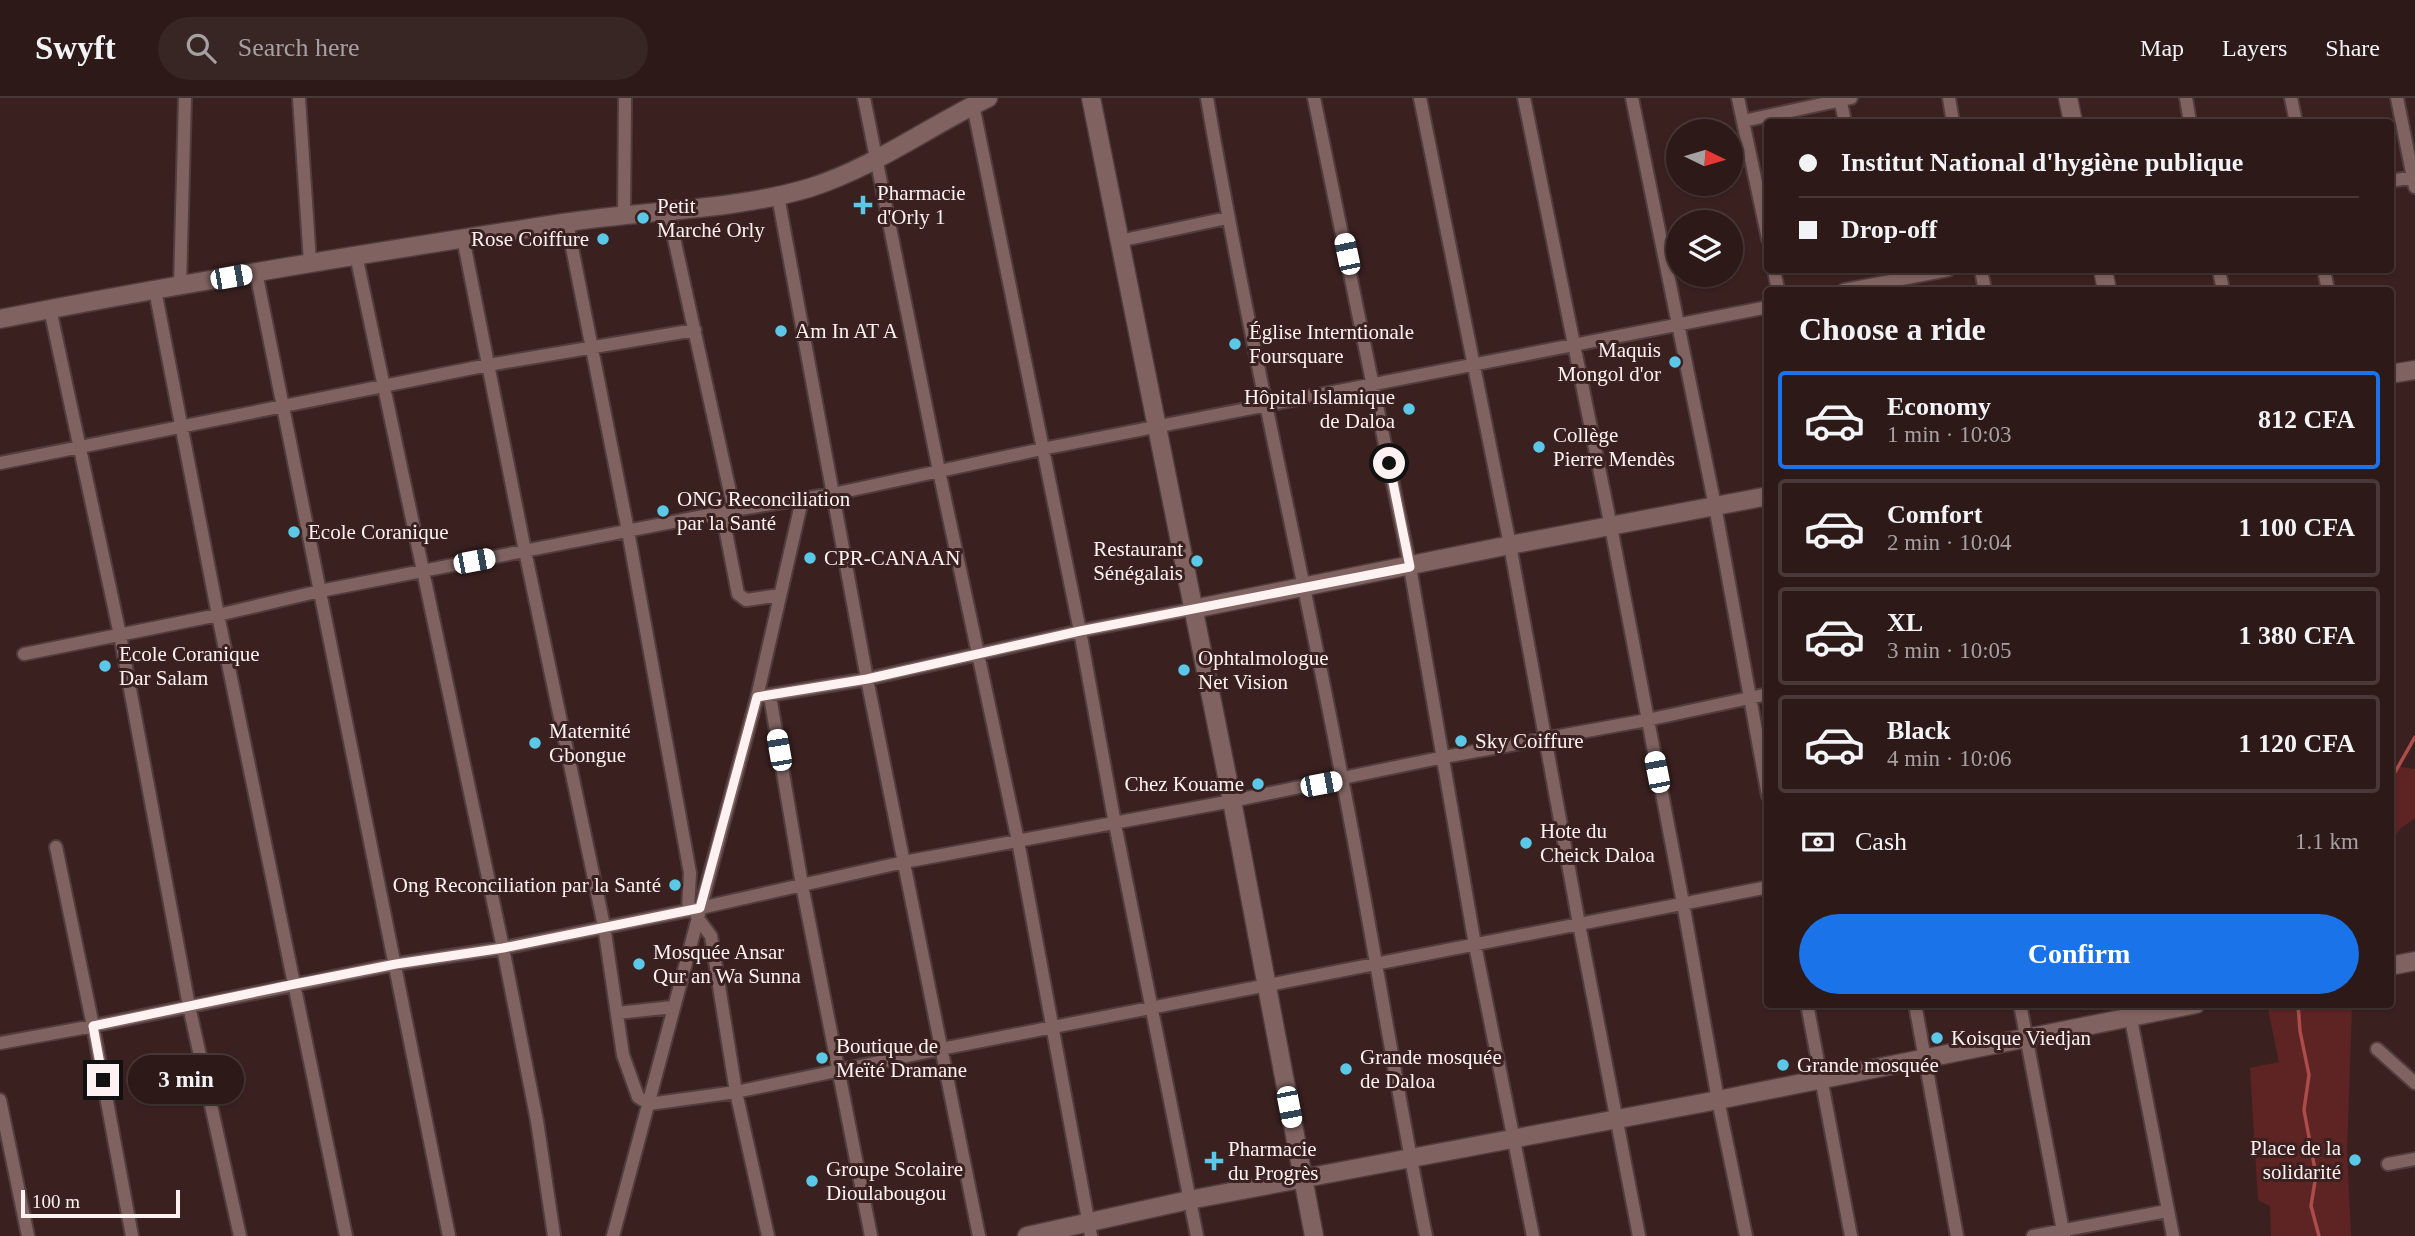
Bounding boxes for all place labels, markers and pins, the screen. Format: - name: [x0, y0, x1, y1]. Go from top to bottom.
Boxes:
- place label: Pharmacie d'Orly 1: [877, 181, 966, 229]
- place label: Petit Marché Orly: [657, 194, 765, 242]
- marker: Pharmacie d'Orly 1: [855, 197, 871, 213]
- marker: Petit Marché Orly: [635, 210, 651, 226]
- place label: Rose Coiffure: [471, 227, 589, 251]
- marker: Rose Coiffure: [595, 231, 611, 247]
- place label: Am In AT A: [795, 319, 899, 343]
- place label: Église Interntionale Foursquare: [1249, 320, 1414, 368]
- marker: Am In AT A: [773, 323, 789, 339]
- marker: Église Interntionale Foursquare: [1227, 336, 1243, 352]
- place label: Maquis Mongol d'or: [1557, 338, 1661, 386]
- marker: Maquis Mongol d'or: [1667, 354, 1683, 370]
- place label: Hôpital Islamique de Daloa: [1244, 385, 1396, 433]
- marker: Hôpital Islamique de Daloa: [1401, 401, 1417, 417]
- place label: Collège Pierre Mendès: [1553, 423, 1675, 471]
- marker: Collège Pierre Mendès: [1531, 439, 1547, 455]
- place label: ONG Reconciliation par la Santé: [677, 487, 851, 535]
- marker: ONG Reconciliation par la Santé: [655, 503, 671, 519]
- place label: Ecole Coranique: [308, 520, 449, 544]
- marker: Ecole Coranique: [286, 524, 302, 540]
- place label: Restaurant Sénégalais: [1093, 537, 1183, 585]
- place label: CPR-CANAAN: [824, 546, 961, 570]
- marker: CPR-CANAAN: [802, 550, 818, 566]
- marker: Restaurant Sénégalais: [1189, 553, 1205, 569]
- place label: Ecole Coranique Dar Salam: [119, 642, 260, 690]
- place label: Ophtalmologue Net Vision: [1198, 646, 1329, 694]
- marker: Ecole Coranique Dar Salam: [97, 658, 113, 674]
- marker: Ophtalmologue Net Vision: [1176, 662, 1192, 678]
- place label: Maternité Gbongue: [549, 719, 631, 767]
- place label: Sky Coiffure: [1475, 729, 1584, 753]
- marker: Sky Coiffure: [1453, 733, 1469, 749]
- marker: Maternité Gbongue: [527, 735, 543, 751]
- place label: Chez Kouame: [1124, 772, 1244, 796]
- marker: Chez Kouame: [1250, 776, 1266, 792]
- place label: Hote du Cheick Daloa: [1540, 819, 1656, 867]
- marker: Hote du Cheick Daloa: [1518, 835, 1534, 851]
- place label: Ong Reconciliation par la Santé: [393, 873, 661, 897]
- marker: Ong Reconciliation par la Santé: [667, 877, 683, 893]
- place label: Mosquée Ansar Qur an Wa Sunna: [653, 940, 801, 988]
- marker: Mosquée Ansar Qur an Wa Sunna: [631, 956, 647, 972]
- place label: Koisque Viedjan: [1951, 1026, 2092, 1050]
- marker: Koisque Viedjan: [1929, 1030, 1945, 1046]
- place label: Boutique de Meïté Dramane: [836, 1034, 967, 1082]
- place label: Grande mosquée de Daloa: [1360, 1045, 1502, 1093]
- marker: Boutique de Meïté Dramane: [814, 1050, 830, 1066]
- place label: Grande mosquée: [1797, 1053, 1939, 1077]
- marker: Grande mosquée: [1775, 1057, 1791, 1073]
- marker: Grande mosquée de Daloa: [1338, 1061, 1354, 1077]
- place label: Place de la solidarité: [2250, 1136, 2342, 1184]
- place label: Pharmacie du Progrès: [1228, 1137, 1318, 1185]
- marker: Place de la solidarité: [2347, 1152, 2363, 1168]
- marker: Pharmacie du Progrès: [1206, 1153, 1222, 1169]
- place label: Groupe Scolaire Dioulabougou: [826, 1157, 963, 1205]
- marker: Groupe Scolaire Dioulabougou: [804, 1173, 820, 1189]

